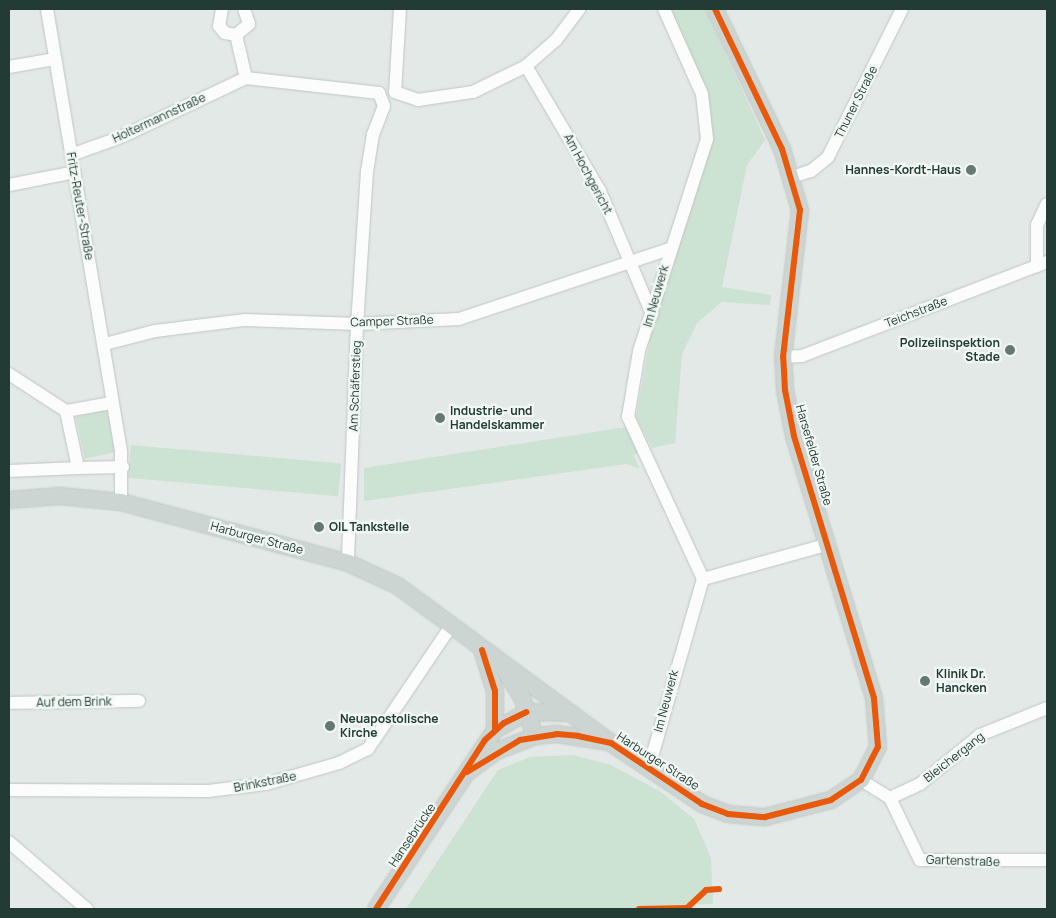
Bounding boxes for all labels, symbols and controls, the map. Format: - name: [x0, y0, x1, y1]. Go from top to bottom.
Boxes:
- street label: Thuner Straße: [832, 63, 880, 141]
- street label: Holtermannstraße: [110, 90, 208, 146]
- street label: Am Hochgericht: [561, 131, 615, 217]
- street label: Fritz-Reuter-Straße: [63, 151, 97, 261]
- place label: Hannes-Kordt-Haus: [845, 163, 961, 177]
- marker: Hannes-Kordt-Haus: [965, 164, 977, 176]
- street label: Im Neuwerk: [640, 263, 672, 329]
- street label: Teichstraße: [883, 293, 949, 331]
- street label: Camper Straße: [350, 312, 434, 330]
- place label: Polizeiinspektion Stade: [900, 336, 1000, 364]
- street label: Am Schäferstieg: [346, 340, 364, 432]
- marker: Polizeiinspektion Stade: [1004, 344, 1016, 356]
- street label: Harsefelder Straße: [793, 403, 835, 507]
- place label: Industrie- und Handelskammer: [450, 404, 544, 432]
- marker: Industrie- und Handelskammer: [434, 412, 446, 424]
- street label: Harburger Straße: [209, 519, 305, 557]
- place label: OIL Tankstelle: [329, 520, 410, 534]
- marker: OIL Tankstelle: [313, 521, 325, 533]
- place label: Klinik Dr. Hancken: [936, 667, 987, 695]
- street label: Im Neuwerk: [651, 668, 681, 734]
- marker: Klinik Dr. Hancken: [918, 674, 932, 688]
- street label: Auf dem Brink: [36, 694, 112, 710]
- place label: Neuapostolische Kirche: [340, 712, 439, 740]
- marker: Neuapostolische Kirche: [324, 720, 336, 732]
- street label: Harburger Straße: [614, 729, 702, 793]
- street label: Bleichergang: [921, 729, 987, 785]
- street label: Brinkstraße: [232, 769, 298, 795]
- street label: Hansebrücke: [386, 801, 438, 869]
- street label: Gartenstraße: [926, 853, 1000, 869]

